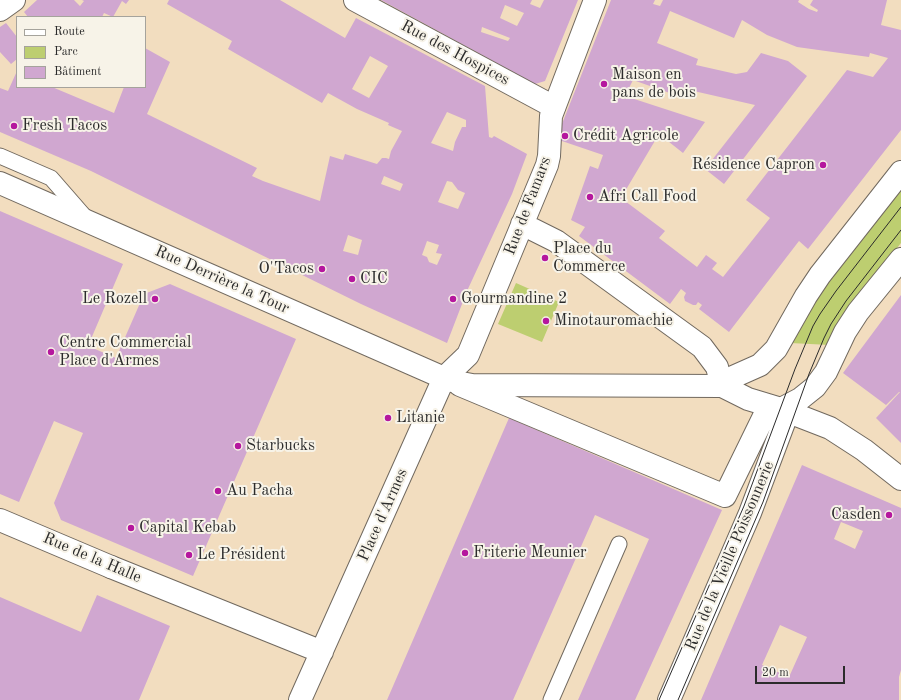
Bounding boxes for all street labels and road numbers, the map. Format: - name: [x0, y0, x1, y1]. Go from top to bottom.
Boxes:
- street label: Rue des Hospices: [397, 16, 513, 90]
- street label: Rue de Famars: [500, 154, 556, 258]
- street label: Rue Derrière la Tour: [152, 242, 292, 318]
- street label: Rue de la Vieille Poissonnerie: [681, 458, 779, 654]
- street label: Place d'Armes: [354, 465, 412, 565]
- street label: Rue de la Halle: [40, 529, 144, 587]

